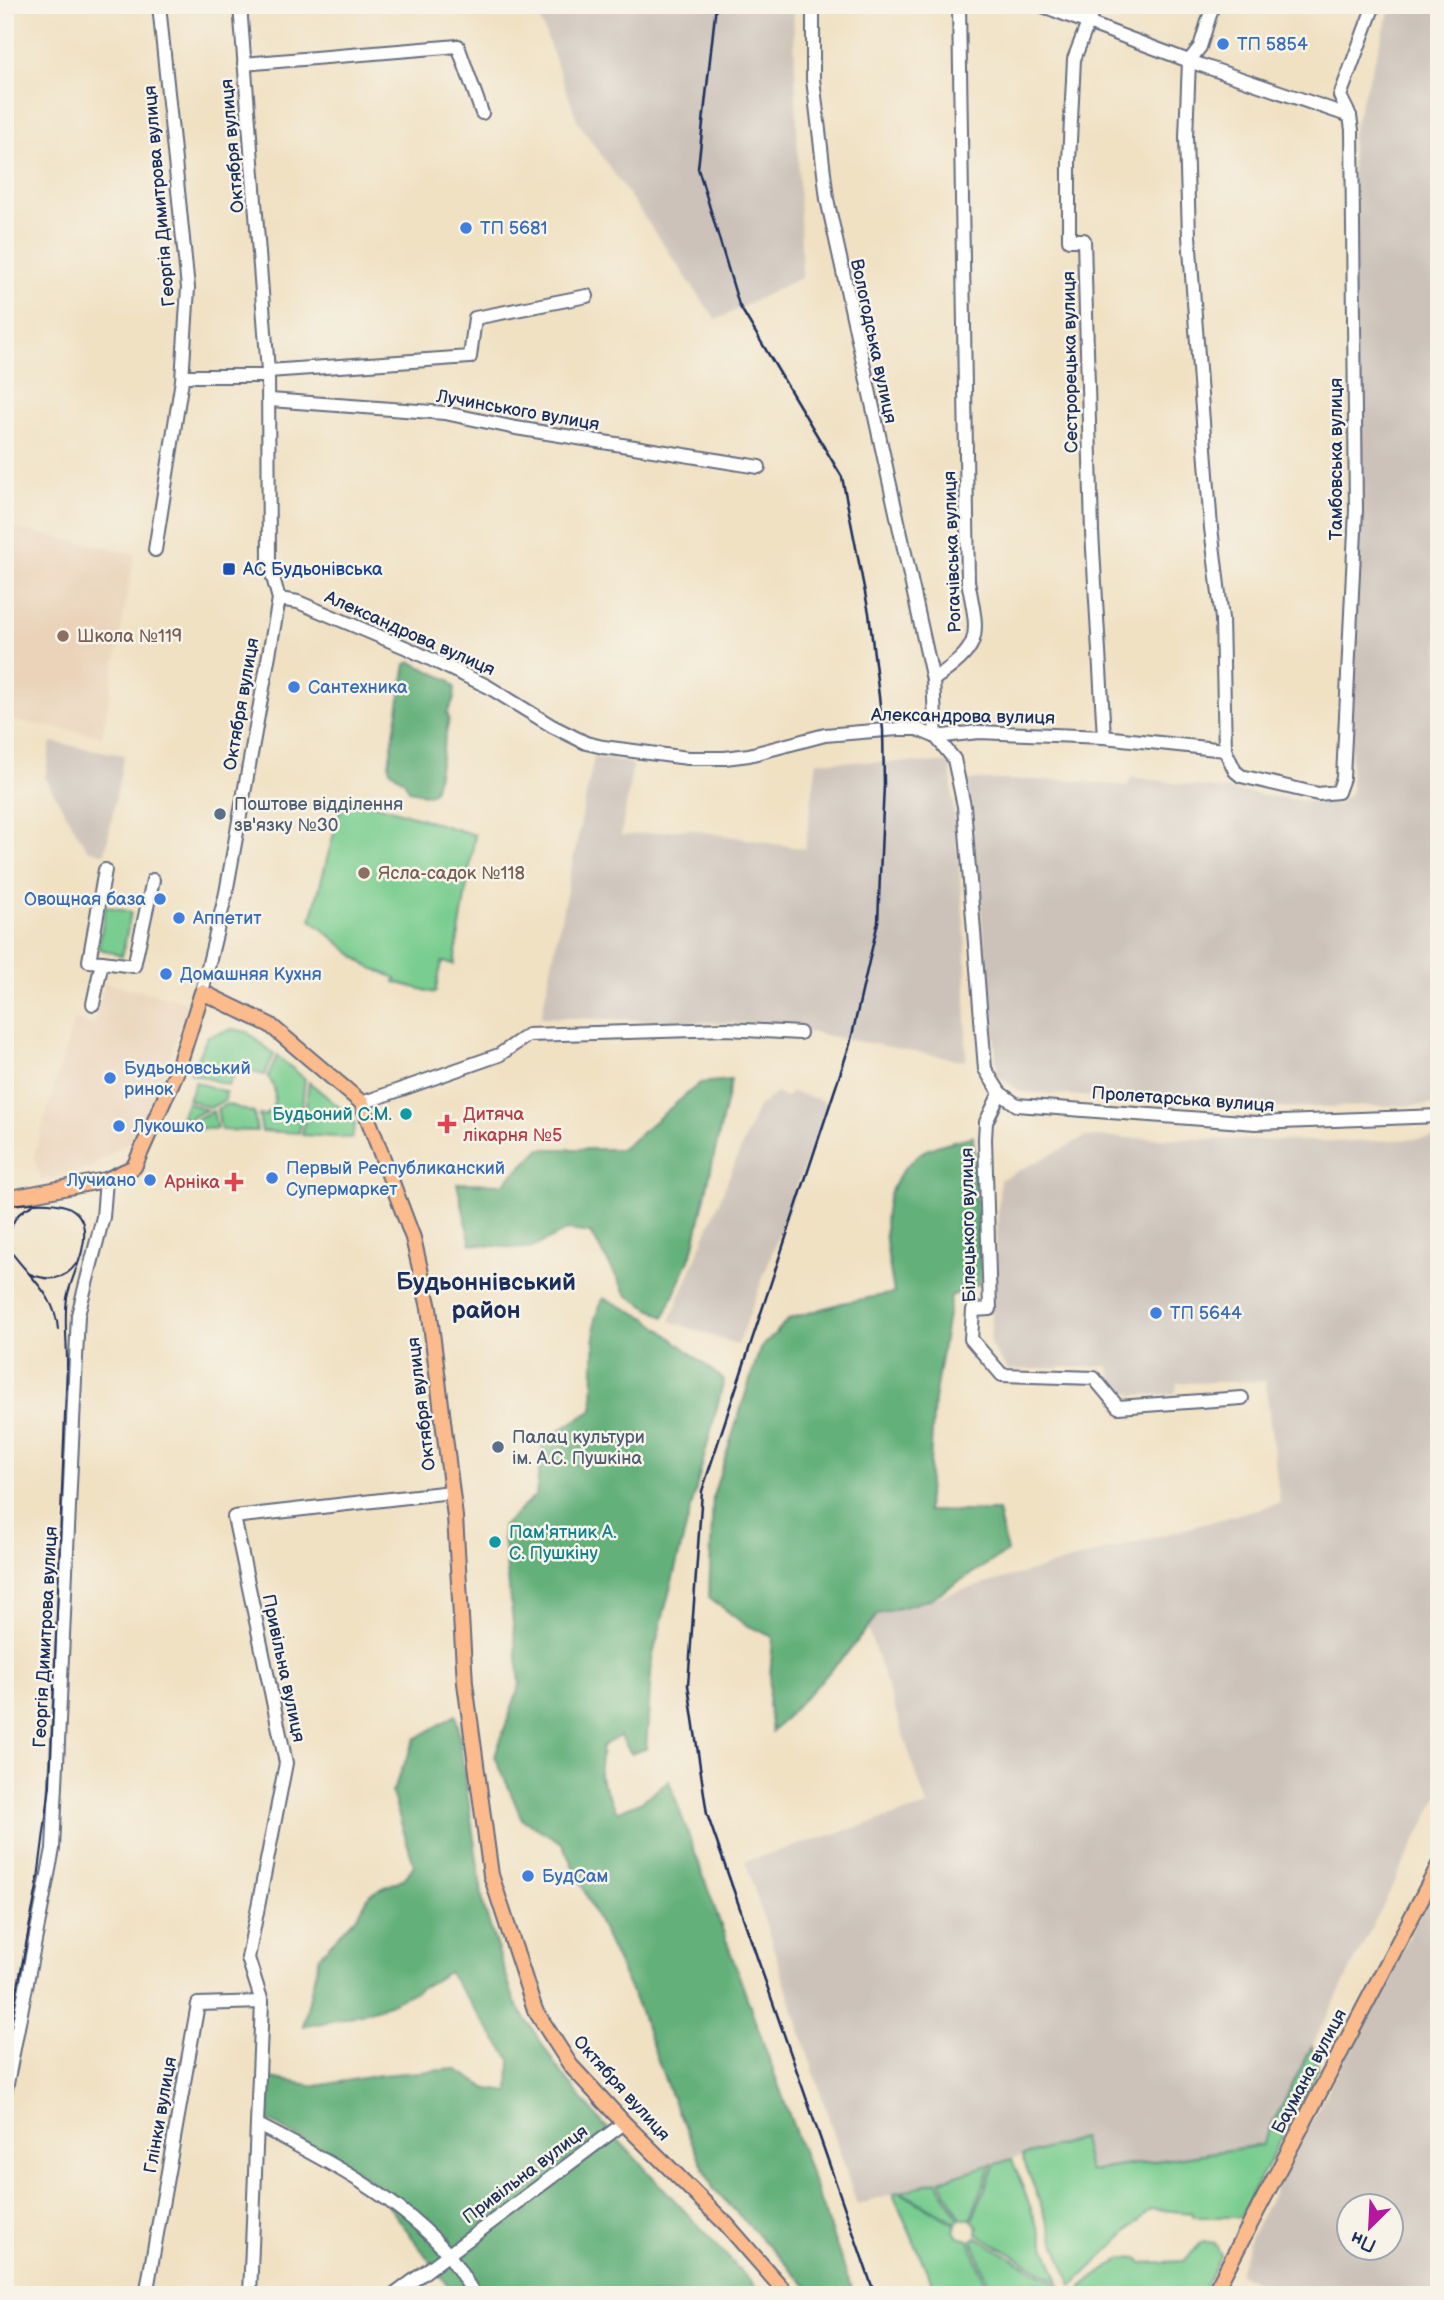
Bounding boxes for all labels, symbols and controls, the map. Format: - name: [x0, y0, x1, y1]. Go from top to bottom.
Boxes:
- place label: ТП 5854: [1237, 34, 1308, 55]
- marker: ТП 5854: [1215, 36, 1231, 52]
- street label: Октября вулиця: [216, 78, 249, 214]
- street label: Георгія Димитрова вулиця: [139, 84, 180, 307]
- place label: ТП 5681: [480, 218, 548, 239]
- marker: ТП 5681: [458, 220, 474, 236]
- street label: Вологодська вулиця: [846, 257, 901, 425]
- street label: Сестрорецька вулиця: [1058, 271, 1083, 453]
- street label: Тамбовська вулиця: [1326, 378, 1347, 540]
- street label: Лучинського вулиця: [434, 386, 601, 435]
- street label: Рогачівська вулиця: [939, 471, 966, 633]
- place label: АС Будьонівська: [242, 559, 383, 580]
- marker: АС Будьонівська: [221, 561, 237, 577]
- street label: Александрова вулиця: [321, 586, 498, 680]
- place label: Школа №119: [77, 626, 182, 647]
- marker: Школа №119: [55, 628, 71, 644]
- street label: Октября вулиця: [219, 636, 263, 772]
- place label: Сантехника: [308, 677, 408, 698]
- marker: Сантехника: [286, 679, 302, 695]
- street label: Александрова вулиця: [870, 704, 1055, 729]
- place label: Поштове відділення зв'язку №30: [234, 794, 403, 836]
- marker: Поштове відділення зв'язку №30: [212, 806, 228, 822]
- place label: Ясла-садок №118: [378, 863, 525, 884]
- marker: Ясла-садок №118: [356, 865, 372, 881]
- place label: Овощная база: [24, 889, 146, 910]
- marker: Овощная база: [152, 891, 168, 907]
- place label: Аппетит: [192, 908, 262, 929]
- marker: Аппетит: [171, 910, 187, 926]
- place label: Домашняя Кухня: [180, 964, 322, 985]
- marker: Домашняя Кухня: [158, 966, 174, 982]
- place label: Будьоновський ринок: [124, 1058, 251, 1100]
- marker: Будьоновський ринок: [102, 1070, 118, 1086]
- street label: Пролетарська вулиця: [1091, 1083, 1275, 1116]
- place label: Будьоний С.М.: [272, 1104, 392, 1125]
- place label: Дитяча лікарня №5: [463, 1104, 562, 1146]
- marker: Будьоний С.М.: [398, 1106, 414, 1122]
- marker: Дитяча лікарня №5: [437, 1114, 457, 1134]
- place label: Лукошко: [132, 1116, 204, 1137]
- marker: Лукошко: [111, 1118, 127, 1134]
- street label: Білецького вулиця: [957, 1147, 980, 1303]
- place label: Первый Республиканский Супермаркет: [286, 1158, 505, 1200]
- place label: Лучиано: [66, 1170, 136, 1191]
- marker: Первый Республиканский Супермаркет: [264, 1170, 280, 1186]
- marker: Лучиано: [142, 1172, 158, 1188]
- place label: Арніка: [163, 1172, 220, 1193]
- marker: Арніка: [226, 1174, 242, 1190]
- district label: Будьоннівський район: [396, 1268, 576, 1325]
- place label: ТП 5644: [1170, 1303, 1242, 1324]
- marker: ТП 5644: [1148, 1305, 1164, 1321]
- street label: Октября вулиця: [403, 1336, 440, 1472]
- place label: Палац культури ім. А.С. Пушкіна: [512, 1427, 645, 1469]
- marker: Палац культури ім. А.С. Пушкіна: [490, 1439, 506, 1455]
- place label: Пам'ятник А. С. Пушкіну: [509, 1522, 616, 1564]
- street label: Георгія Димитрова вулиця: [29, 1526, 62, 1748]
- marker: Пам'ятник А. С. Пушкіну: [487, 1534, 503, 1550]
- street label: Привільна вулиця: [258, 1592, 309, 1744]
- place label: БудСам: [542, 1866, 608, 1887]
- marker: БудСам: [520, 1868, 536, 1884]
- street label: Баумана вулиця: [1268, 2005, 1351, 2137]
- street label: Октября вулиця: [569, 2031, 674, 2145]
- street label: Глінки вулиця: [140, 2055, 181, 2175]
- street label: Привільна вулиця: [459, 2121, 592, 2228]
- north arrow: [1336, 2192, 1406, 2262]
- text: Пн: [1347, 2226, 1380, 2257]

